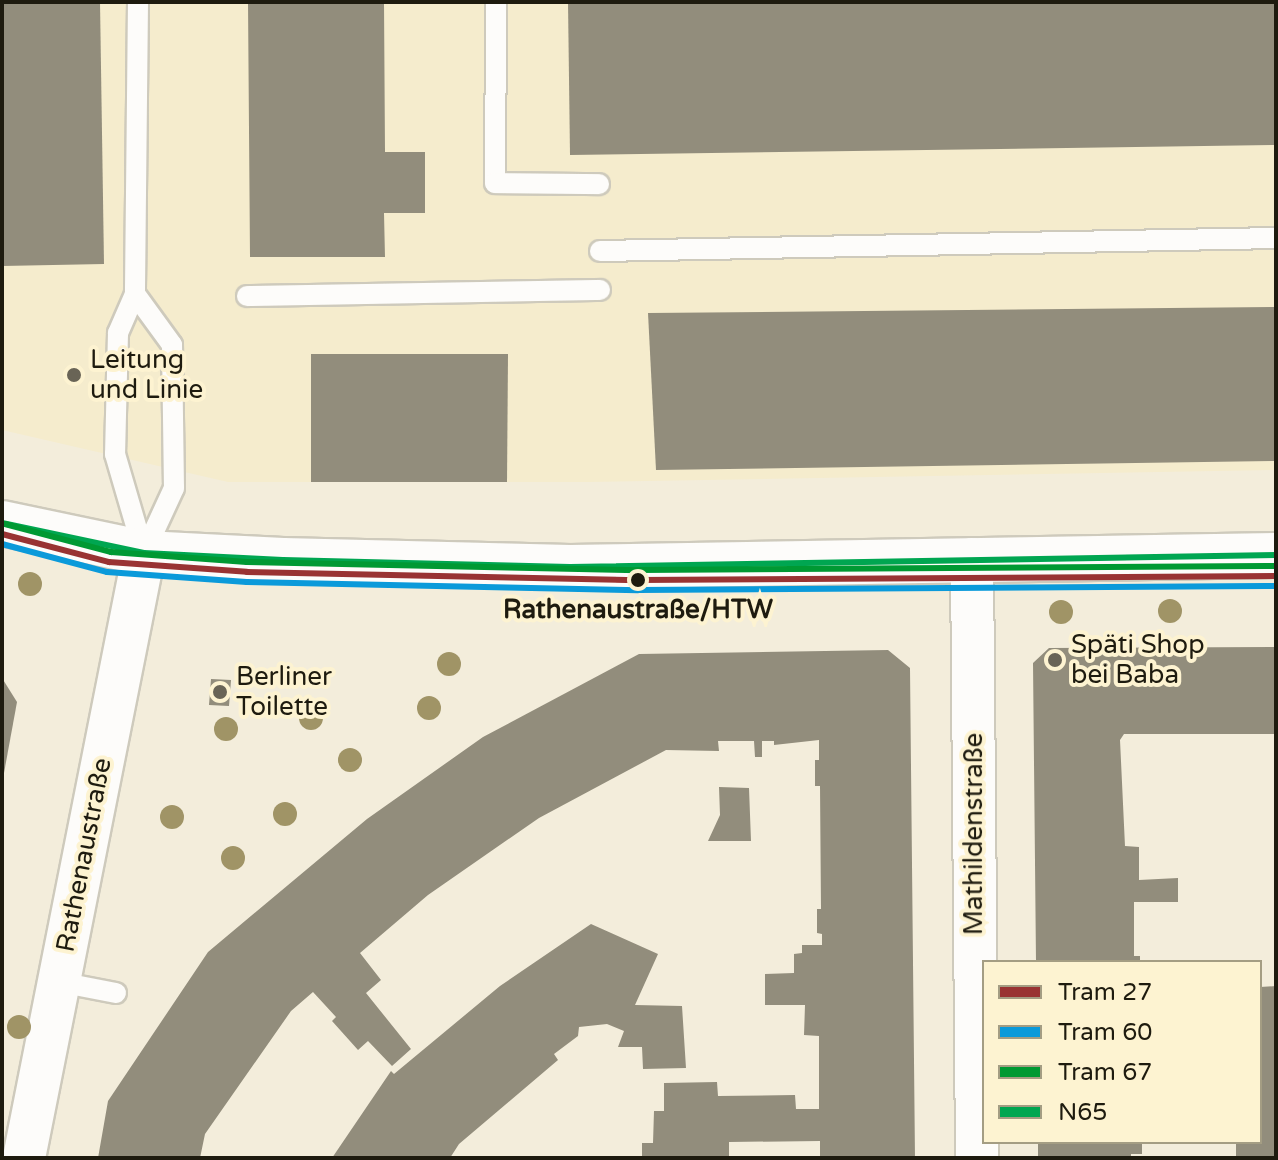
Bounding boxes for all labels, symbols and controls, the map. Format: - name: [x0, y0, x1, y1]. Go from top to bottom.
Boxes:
- place label: Leitung und Linie: [90, 344, 203, 406]
- marker: Leitung und Linie: [65, 366, 83, 384]
- marker: Rathenaustraße/HTW: [627, 569, 649, 591]
- place label: Rathenaustraße/HTW: [503, 594, 773, 626]
- place label: Späti Shop bei Baba: [1071, 629, 1205, 690]
- marker: Späti Shop bei Baba: [1046, 651, 1064, 669]
- place label: Berliner Toilette: [236, 661, 332, 722]
- marker: Berliner Toilette: [211, 683, 229, 701]
- street label: Mathildenstraße: [958, 733, 990, 935]
- street label: Rathenaustraße: [50, 755, 118, 955]
- legend: [982, 960, 1262, 1144]
- text: Tram 27: [1058, 978, 1152, 1007]
- text: Tram 60: [1058, 1018, 1152, 1047]
- text: Tram 67: [1058, 1058, 1152, 1087]
- text: N65: [1058, 1098, 1107, 1127]

